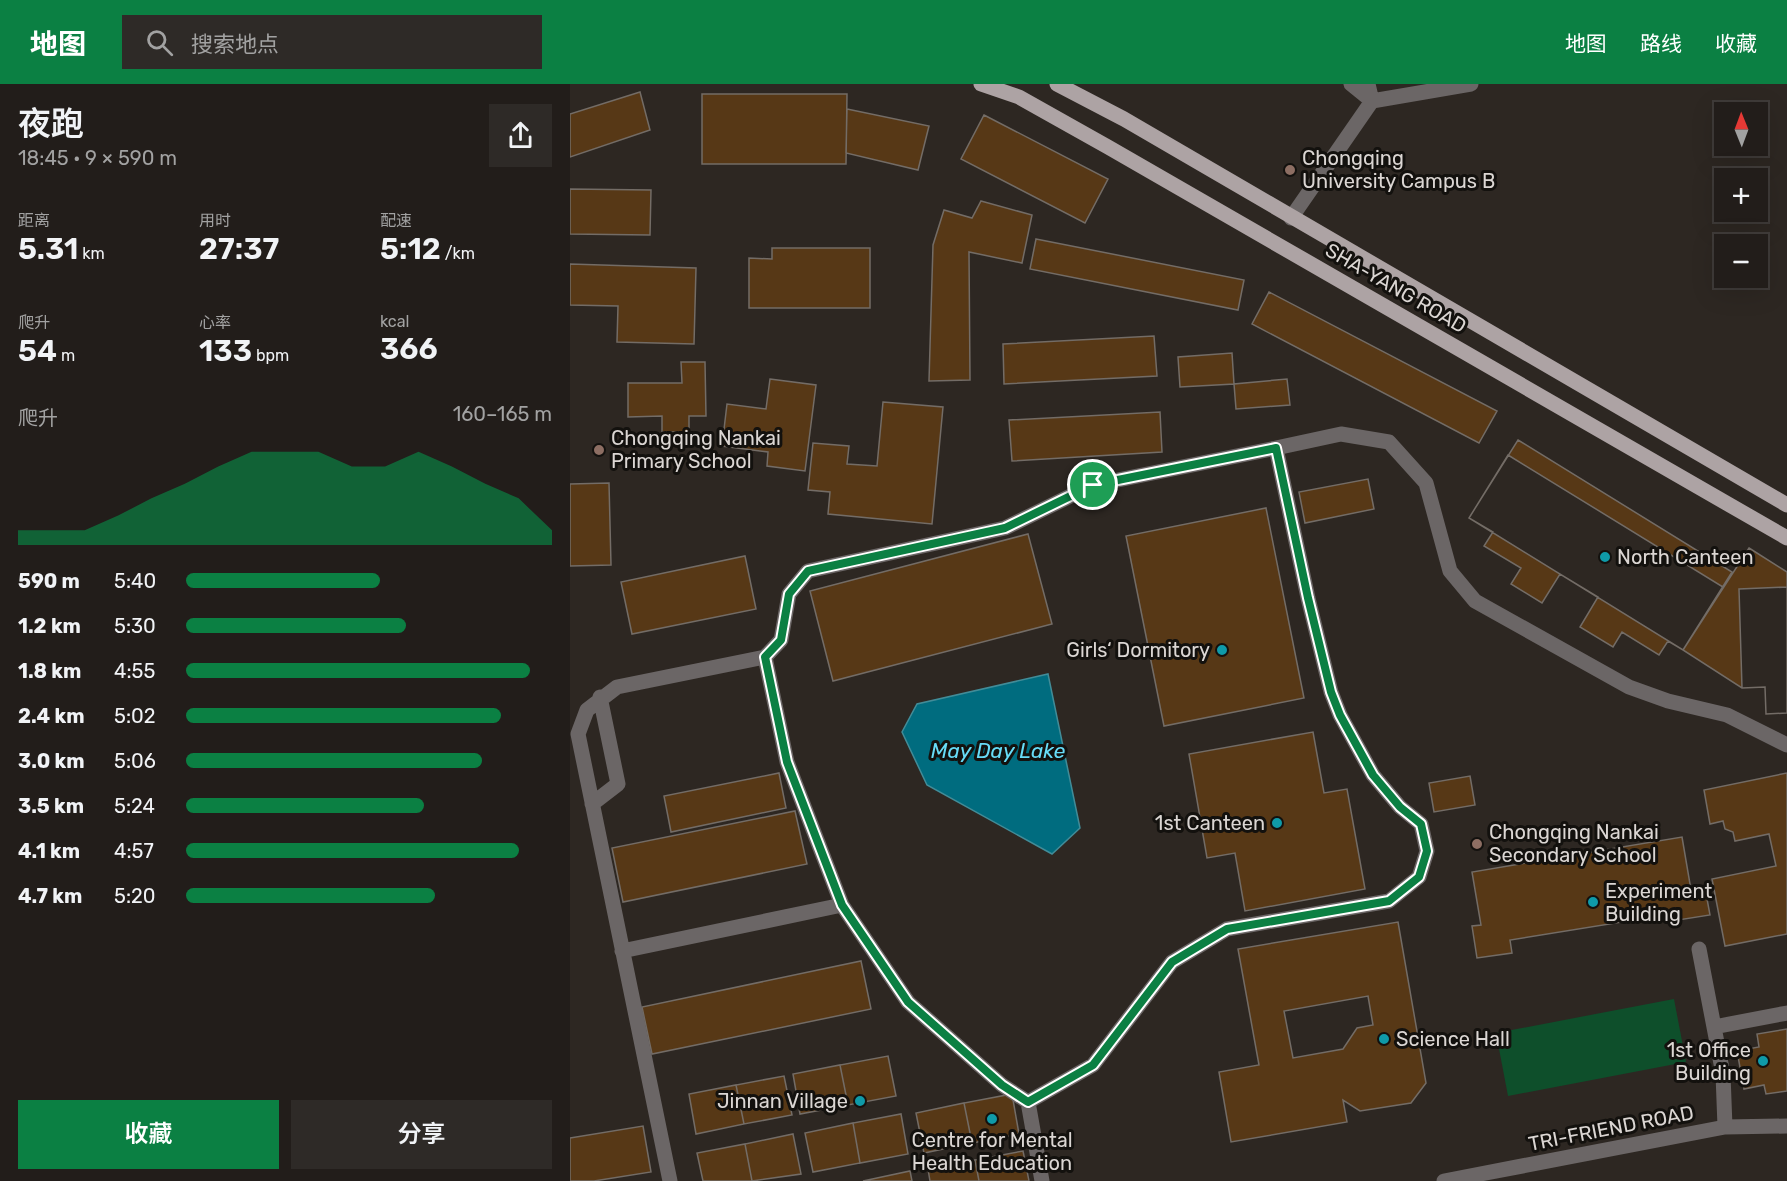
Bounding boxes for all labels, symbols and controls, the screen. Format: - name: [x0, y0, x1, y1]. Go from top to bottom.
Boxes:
- search box: [122, 15, 542, 69]
- icon: search: [143, 26, 176, 59]
- text: 地图: [30, 28, 86, 61]
- text: 搜索地点: [191, 31, 279, 58]
- text: 地图: [1565, 31, 1607, 56]
- text: 路线: [1640, 31, 1682, 56]
- text: 收藏: [1715, 31, 1757, 56]
- north arrow: [1714, 102, 1768, 156]
- map controls: [1714, 102, 1768, 288]
- text: 夜跑: [18, 104, 84, 143]
- button: share: [489, 104, 552, 167]
- text: 18:45 · 9 × 590 m: [18, 146, 177, 170]
- place label: Chongqing University Campus B: [1302, 146, 1495, 193]
- marker: Chongqing University Campus B: [1283, 163, 1297, 177]
- button: +: [1714, 168, 1768, 222]
- text: 距离: [18, 211, 50, 230]
- text: 用时: [199, 211, 231, 230]
- text: 配速: [380, 211, 412, 230]
- text: 5.31: [18, 231, 78, 267]
- text: 27:37: [199, 231, 279, 267]
- text: 5:12: [380, 231, 441, 267]
- button: −: [1714, 234, 1768, 288]
- street label: SHA-YANG ROAD: [1321, 238, 1471, 338]
- text: km: [78, 244, 105, 263]
- text: /km: [441, 244, 475, 263]
- text: kcal: [380, 312, 409, 331]
- text: 爬升: [18, 313, 50, 332]
- text: 心率: [199, 313, 231, 332]
- text: 366: [380, 331, 438, 367]
- text: 54: [18, 333, 57, 369]
- text: 133: [199, 333, 252, 369]
- text: m: [57, 346, 75, 365]
- text: bpm: [252, 346, 289, 365]
- text: 160–165 m: [453, 402, 552, 426]
- text: 爬升: [18, 406, 58, 430]
- place label: Chongqing Nankai Primary School: [611, 426, 781, 473]
- marker: Chongqing Nankai Primary School: [592, 443, 606, 457]
- pin: [1067, 459, 1118, 510]
- icon: arrive: [1076, 468, 1109, 501]
- place label: North Canteen: [1617, 545, 1754, 569]
- marker: North Canteen: [1598, 550, 1612, 564]
- text: 590 m: [18, 569, 80, 593]
- text: 5:40: [114, 569, 156, 593]
- text: 1.2 km: [18, 614, 81, 638]
- text: 5:30: [114, 614, 156, 638]
- place label: Girls‘ Dormitory: [1066, 638, 1210, 662]
- marker: Girls‘ Dormitory: [1215, 643, 1229, 657]
- text: 1.8 km: [18, 659, 81, 683]
- text: 4:55: [114, 659, 155, 683]
- text: 2.4 km: [18, 704, 84, 728]
- text: 5:02: [114, 704, 155, 728]
- water label: May Day Lake: [931, 738, 1066, 763]
- text: 3.0 km: [18, 749, 85, 773]
- text: 5:06: [114, 749, 156, 773]
- text: 3.5 km: [18, 794, 84, 818]
- text: 5:24: [114, 794, 155, 818]
- place label: 1st Canteen: [1155, 811, 1265, 835]
- marker: 1st Canteen: [1270, 816, 1284, 830]
- place label: Chongqing Nankai Secondary School: [1489, 820, 1659, 867]
- marker: Chongqing Nankai Secondary School: [1470, 837, 1484, 851]
- text: 4.1 km: [18, 839, 80, 863]
- text: 4:57: [114, 839, 154, 863]
- place label: Experiment Building: [1605, 879, 1712, 926]
- text: 4.7 km: [18, 884, 82, 908]
- text: 5:20: [114, 884, 155, 908]
- marker: Experiment Building: [1586, 895, 1600, 909]
- place label: Science Hall: [1396, 1027, 1510, 1051]
- marker: Science Hall: [1377, 1032, 1391, 1046]
- place label: 1st Office Building: [1667, 1038, 1751, 1085]
- marker: 1st Office Building: [1756, 1054, 1770, 1068]
- place label: Jinnan Village: [717, 1089, 848, 1113]
- marker: Jinnan Village: [853, 1094, 867, 1108]
- button: 收藏: [18, 1100, 279, 1169]
- button: 分享: [291, 1100, 552, 1169]
- street label: TRI-FRIEND ROAD: [1526, 1100, 1696, 1156]
- marker: Centre for Mental Health Education: [985, 1112, 999, 1126]
- place label: Centre for Mental Health Education: [911, 1128, 1073, 1175]

